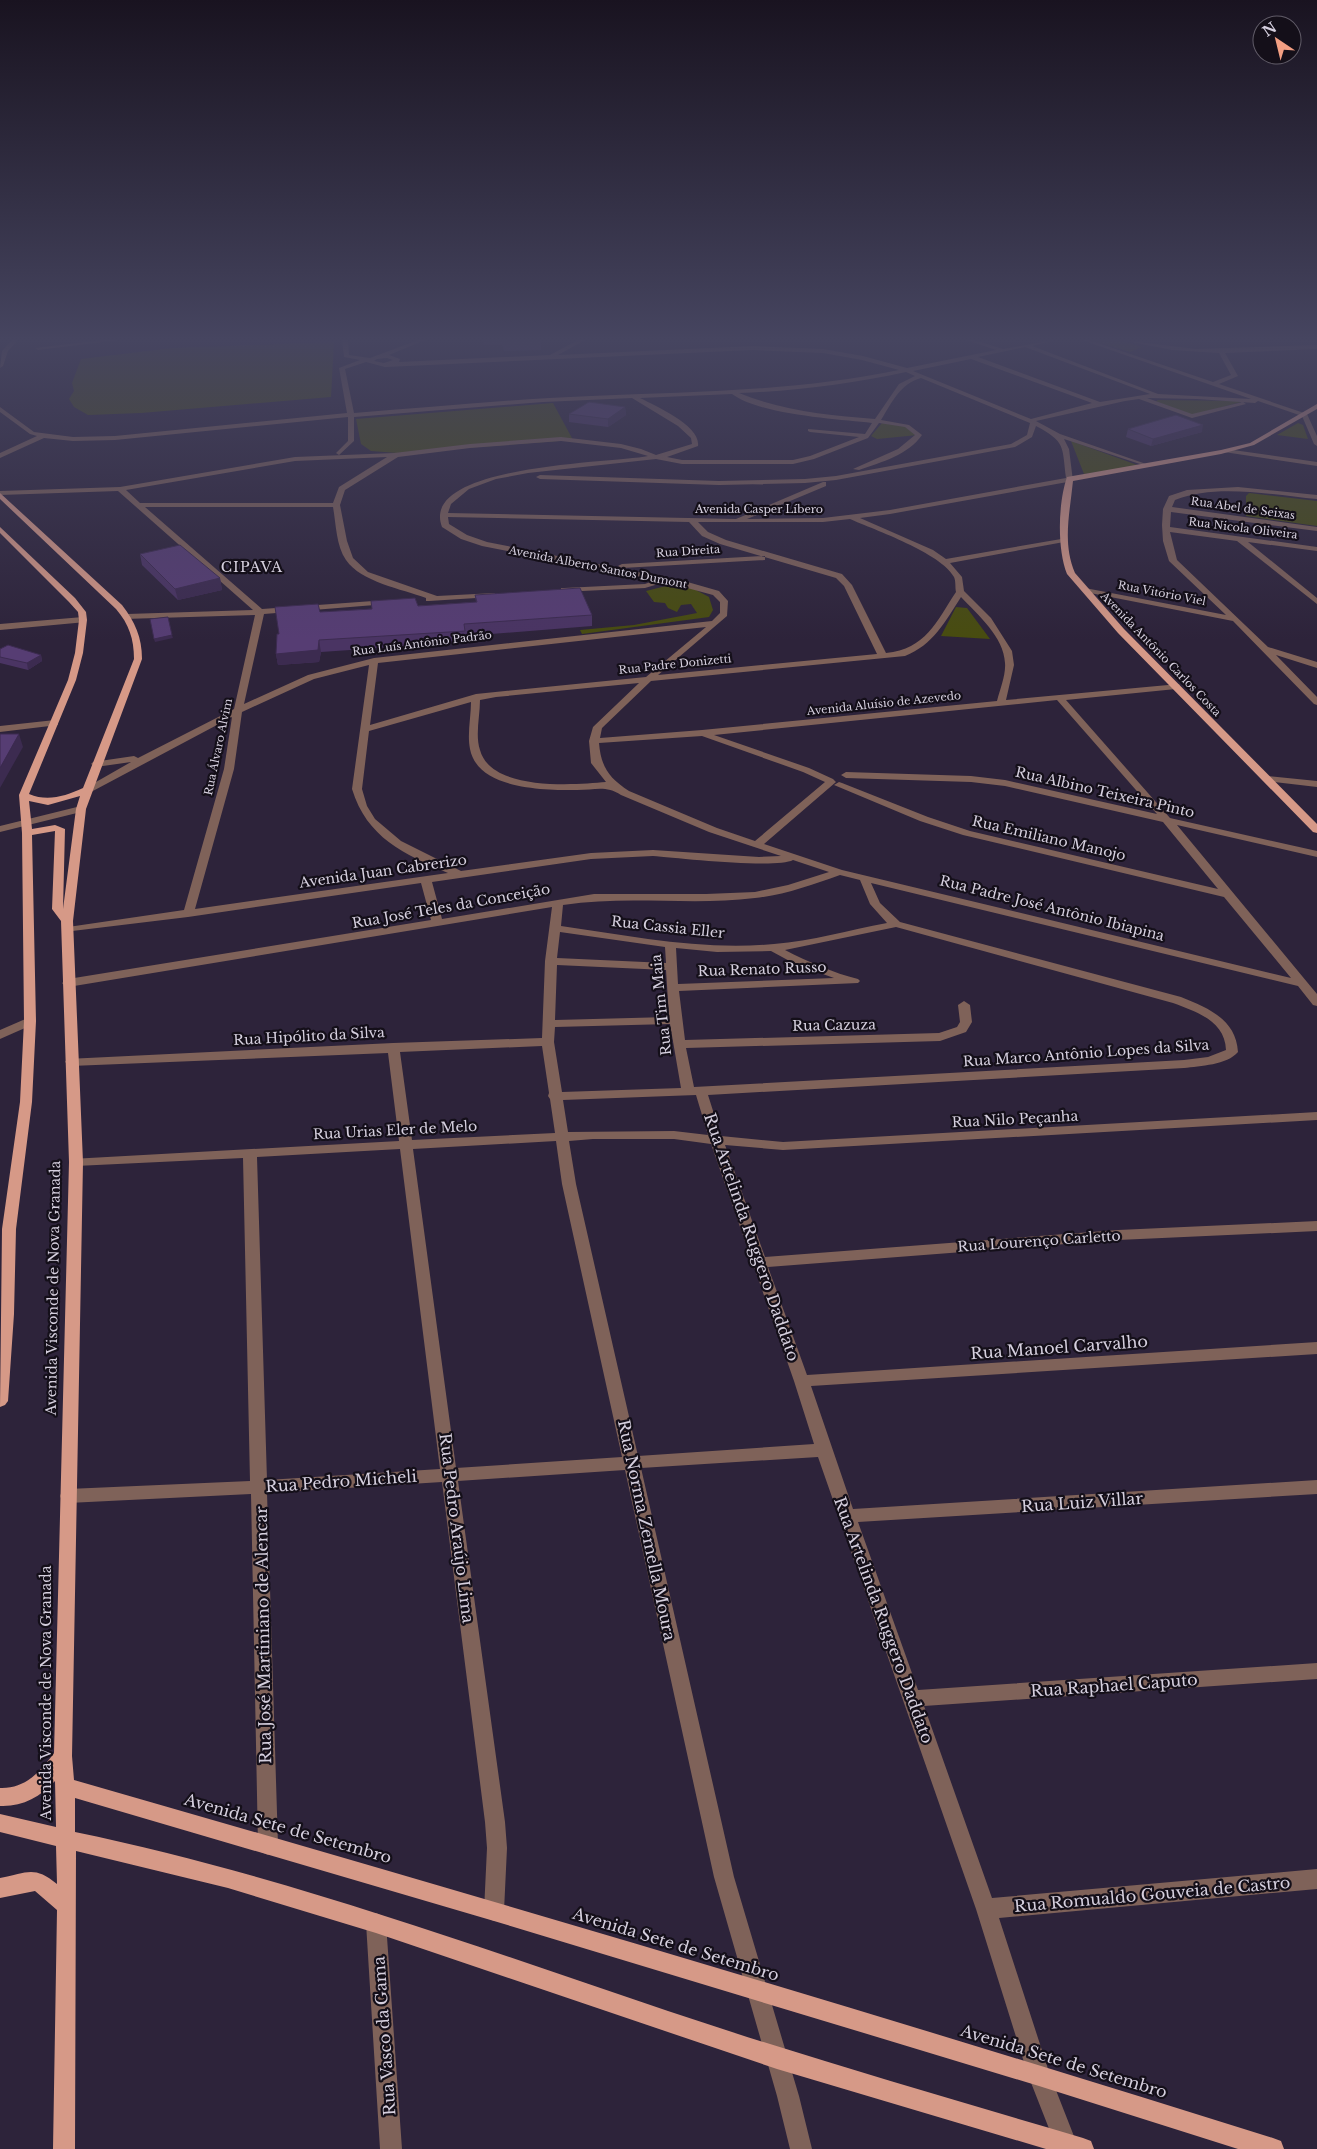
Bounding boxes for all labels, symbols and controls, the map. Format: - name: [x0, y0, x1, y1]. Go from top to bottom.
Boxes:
- north arrow: [1252, 15, 1302, 65]
- text: N: [1259, 18, 1280, 41]
- street label: Rua Abel de Seixas: [1190, 494, 1296, 522]
- street label: Avenida Casper Líbero: [694, 502, 823, 516]
- street label: Rua Nicola Oliveira: [1188, 514, 1299, 542]
- street label: Rua Direita: [656, 542, 721, 560]
- street label: Avenida Alberto Santos Dumont: [507, 543, 689, 591]
- district label: CIPAVA: [221, 558, 283, 576]
- street label: Rua Vitório Viel: [1117, 578, 1208, 608]
- street label: Avenida Antônio Carlos Costa: [1097, 588, 1225, 720]
- street label: Rua Luís Antônio Padrão: [351, 627, 493, 659]
- street label: Rua Padre Donizetti: [618, 651, 732, 677]
- street label: Avenida Aluísio de Azevedo: [805, 688, 962, 718]
- street label: Rua Álvaro Alvim: [201, 697, 235, 797]
- street label: Rua Albino Teixeira Pinto: [1014, 763, 1196, 821]
- street label: Rua Emiliano Manojo: [970, 812, 1128, 864]
- street label: Avenida Juan Cabrerizo: [297, 850, 468, 892]
- street label: Rua Padre José Antônio Ibiapina: [938, 871, 1167, 945]
- street label: Rua José Teles da Conceição: [351, 880, 551, 932]
- street label: Rua Cassia Eller: [610, 912, 726, 942]
- street label: Rua Tim Maia: [647, 953, 675, 1057]
- street label: Rua Renato Russo: [697, 958, 827, 980]
- street label: Rua Cazuza: [792, 1015, 876, 1035]
- street label: Rua Hipólito da Silva: [233, 1023, 385, 1049]
- street label: Rua Marco Antônio Lopes da Silva: [962, 1035, 1210, 1071]
- street label: Rua Nilo Peçanha: [951, 1107, 1079, 1131]
- street label: Rua Artelinda Ruggero Daddato: [700, 1110, 804, 1364]
- street label: Rua Urias Eler de Melo: [312, 1117, 478, 1143]
- street label: Avenida Visconde de Nova Granada: [42, 1160, 64, 1417]
- street label: Rua Lourenço Carletto: [957, 1226, 1121, 1256]
- street label: Rua Manoel Carvalho: [970, 1331, 1148, 1363]
- street label: Rua Norma Zemella Moura: [614, 1418, 680, 1642]
- street label: Rua Pedro Araújo Lima: [435, 1432, 479, 1624]
- street label: Rua Pedro Micheli: [265, 1466, 418, 1496]
- street label: Rua Luiz Villar: [1020, 1488, 1144, 1516]
- street label: Rua Artelinda Ruggero Daddato: [830, 1494, 938, 1746]
- street label: Rua José Martiniano de Alencar: [251, 1506, 275, 1764]
- street label: Avenida Visconde de Nova Granada: [37, 1565, 55, 1821]
- street label: Rua Raphael Caputo: [1030, 1669, 1198, 1701]
- street label: Avenida Sete de Setembro: [181, 1789, 394, 1867]
- street label: Rua Romualdo Gouveia de Castro: [1013, 1872, 1291, 1916]
- street label: Avenida Sete de Setembro: [569, 1903, 782, 1985]
- street label: Rua Vasco da Gama: [368, 1956, 400, 2116]
- street label: Avenida Sete de Setembro: [957, 2020, 1170, 2102]

